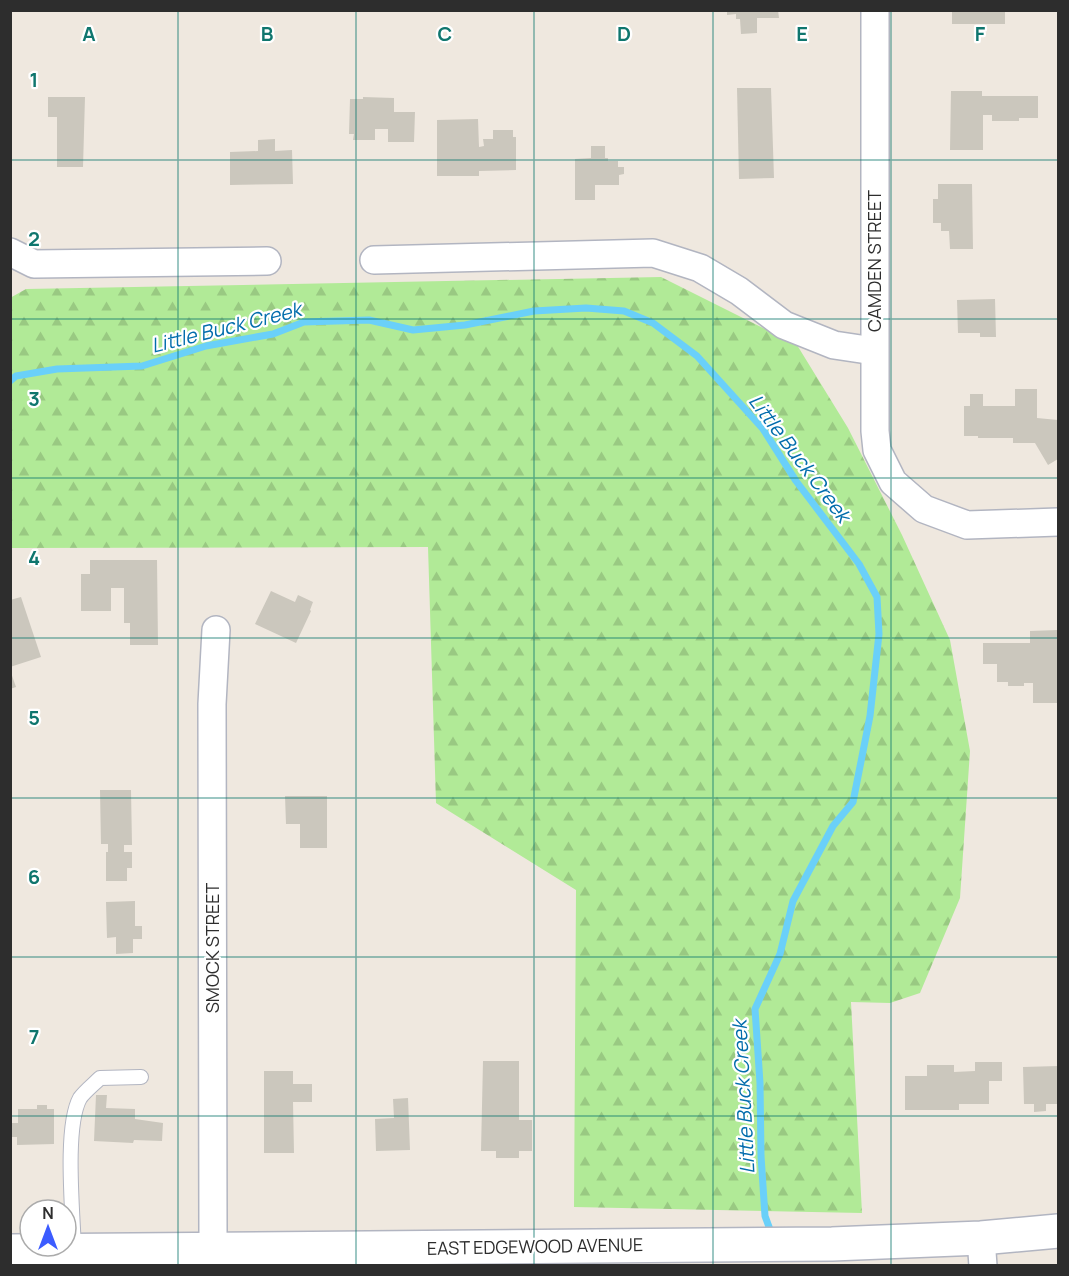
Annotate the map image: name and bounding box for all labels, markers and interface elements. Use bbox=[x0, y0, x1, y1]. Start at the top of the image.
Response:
text: A bbox=[82, 20, 96, 47]
text: B bbox=[261, 20, 274, 47]
text: C bbox=[438, 20, 452, 47]
text: D bbox=[617, 20, 631, 47]
text: E bbox=[796, 20, 808, 47]
text: F bbox=[975, 20, 986, 47]
text: 1 bbox=[30, 66, 38, 93]
street label: CAMDEN STREET bbox=[862, 190, 886, 332]
text: 2 bbox=[28, 225, 40, 252]
water label: Little Buck Creek bbox=[148, 295, 307, 359]
text: 3 bbox=[28, 385, 40, 412]
water label: Little Buck Creek bbox=[743, 388, 859, 530]
text: 4 bbox=[28, 544, 40, 571]
text: 5 bbox=[28, 704, 40, 731]
text: 6 bbox=[28, 863, 40, 890]
street label: SMOCK STREET bbox=[200, 882, 224, 1013]
water label: Little Buck Creek bbox=[725, 1016, 761, 1175]
text: 7 bbox=[29, 1023, 39, 1050]
north arrow bbox=[18, 1198, 78, 1258]
text: N bbox=[42, 1202, 54, 1224]
street label: EAST EDGEWOOD AVENUE bbox=[427, 1232, 643, 1260]

